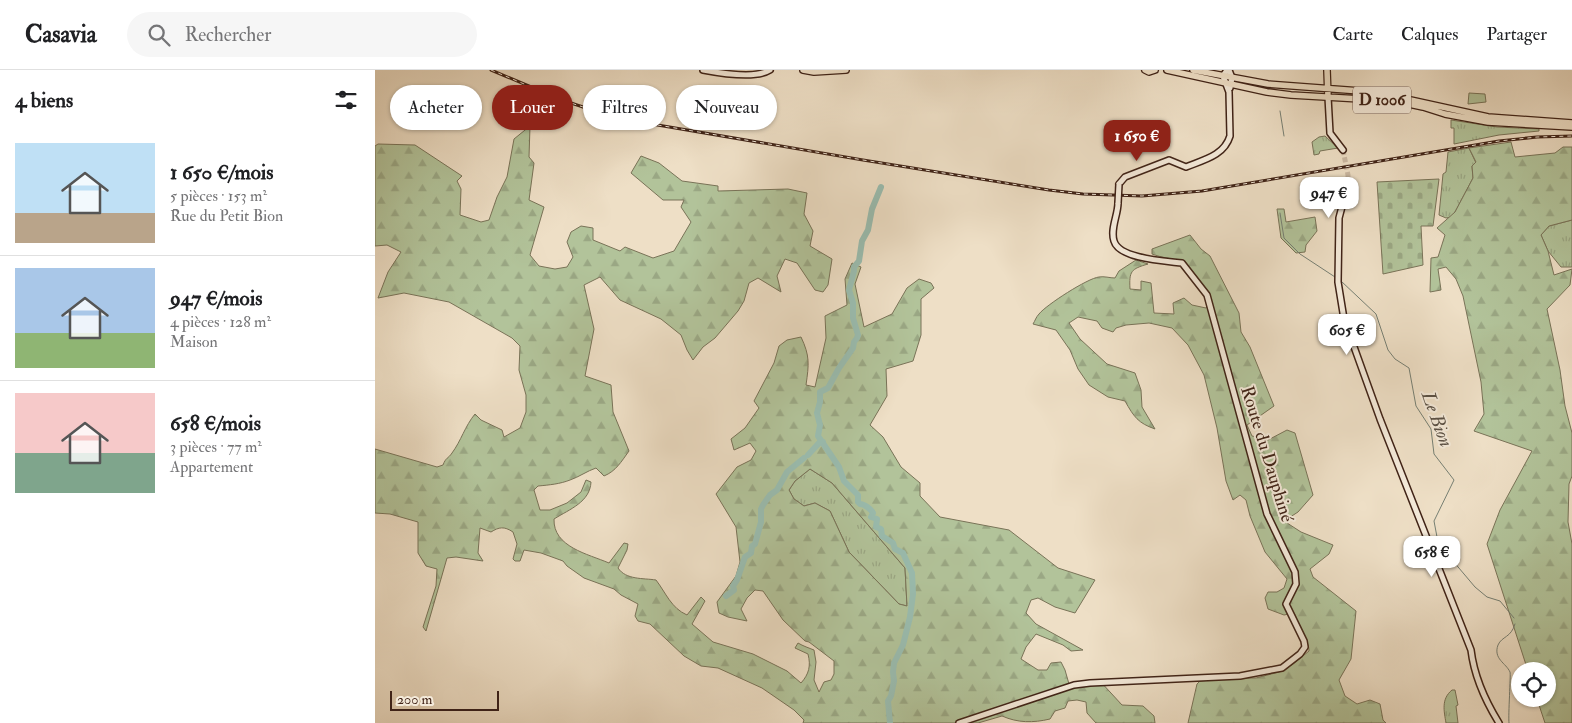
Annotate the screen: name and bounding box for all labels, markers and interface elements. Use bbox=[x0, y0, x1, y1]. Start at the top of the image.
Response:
search box bbox=[127, 12, 477, 57]
text: Casavia bbox=[25, 19, 97, 50]
icon: search bbox=[145, 21, 173, 49]
text: Rechercher bbox=[185, 23, 271, 47]
text: Carte bbox=[1332, 23, 1373, 46]
text: Calques bbox=[1401, 23, 1458, 46]
text: Partager bbox=[1486, 23, 1547, 46]
chip: Acheter bbox=[390, 85, 482, 130]
chip: Louer bbox=[492, 85, 573, 130]
chip: Filtres bbox=[583, 85, 666, 130]
chip: Nouveau bbox=[676, 85, 777, 130]
icon: filters bbox=[332, 86, 360, 114]
road number: D 1006 bbox=[1353, 86, 1411, 114]
text: 4 biens bbox=[15, 87, 73, 114]
pin: 1 650 € bbox=[1091, 119, 1183, 162]
text: 1 650 € bbox=[1115, 126, 1159, 146]
text: 1 650 €/mois bbox=[170, 159, 274, 186]
icon: home bbox=[55, 163, 115, 223]
pin: 947 € bbox=[1294, 176, 1364, 219]
text: 947 € bbox=[1311, 183, 1347, 203]
text: 5 pièces · 153 m² bbox=[170, 186, 267, 206]
text: Rue du Petit Bion bbox=[170, 206, 283, 226]
text: 947 €/mois bbox=[170, 285, 262, 312]
icon: home bbox=[55, 288, 115, 348]
text: 4 pièces · 128 m² bbox=[170, 312, 271, 332]
pin: 605 € bbox=[1312, 314, 1382, 356]
text: 605 € bbox=[1329, 320, 1365, 340]
text: Maison bbox=[170, 332, 218, 352]
street label: Route du Dauphiné bbox=[1235, 383, 1299, 525]
water label: Le Bion bbox=[1416, 387, 1458, 450]
text: 658 €/mois bbox=[170, 410, 261, 437]
icon: home bbox=[55, 413, 115, 473]
text: 3 pièces · 77 m² bbox=[170, 437, 262, 457]
text: Appartement bbox=[170, 457, 253, 477]
pin: 658 € bbox=[1397, 536, 1467, 578]
text: 658 € bbox=[1414, 542, 1450, 562]
map controls bbox=[1511, 662, 1556, 707]
button: locate bbox=[1511, 662, 1556, 707]
scale bar bbox=[390, 688, 499, 711]
text: 200 m bbox=[397, 691, 432, 708]

